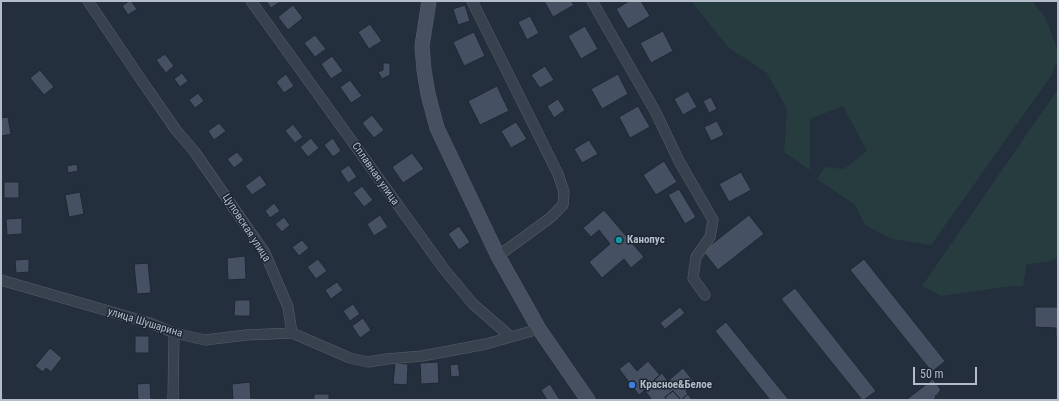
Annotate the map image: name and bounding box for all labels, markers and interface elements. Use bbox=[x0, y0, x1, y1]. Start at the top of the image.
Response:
street label: Сплавная улица bbox=[348, 140, 402, 208]
street label: Цуповская улица bbox=[219, 192, 273, 264]
place label: Канопус bbox=[627, 233, 665, 247]
marker: Канопус bbox=[614, 235, 624, 245]
street label: улица Шушарина bbox=[106, 305, 184, 341]
scale bar bbox=[915, 359, 979, 385]
text: 50 m bbox=[920, 367, 944, 381]
place label: Красное&Белое bbox=[640, 378, 712, 392]
marker: Красное&Белое bbox=[627, 380, 637, 390]

